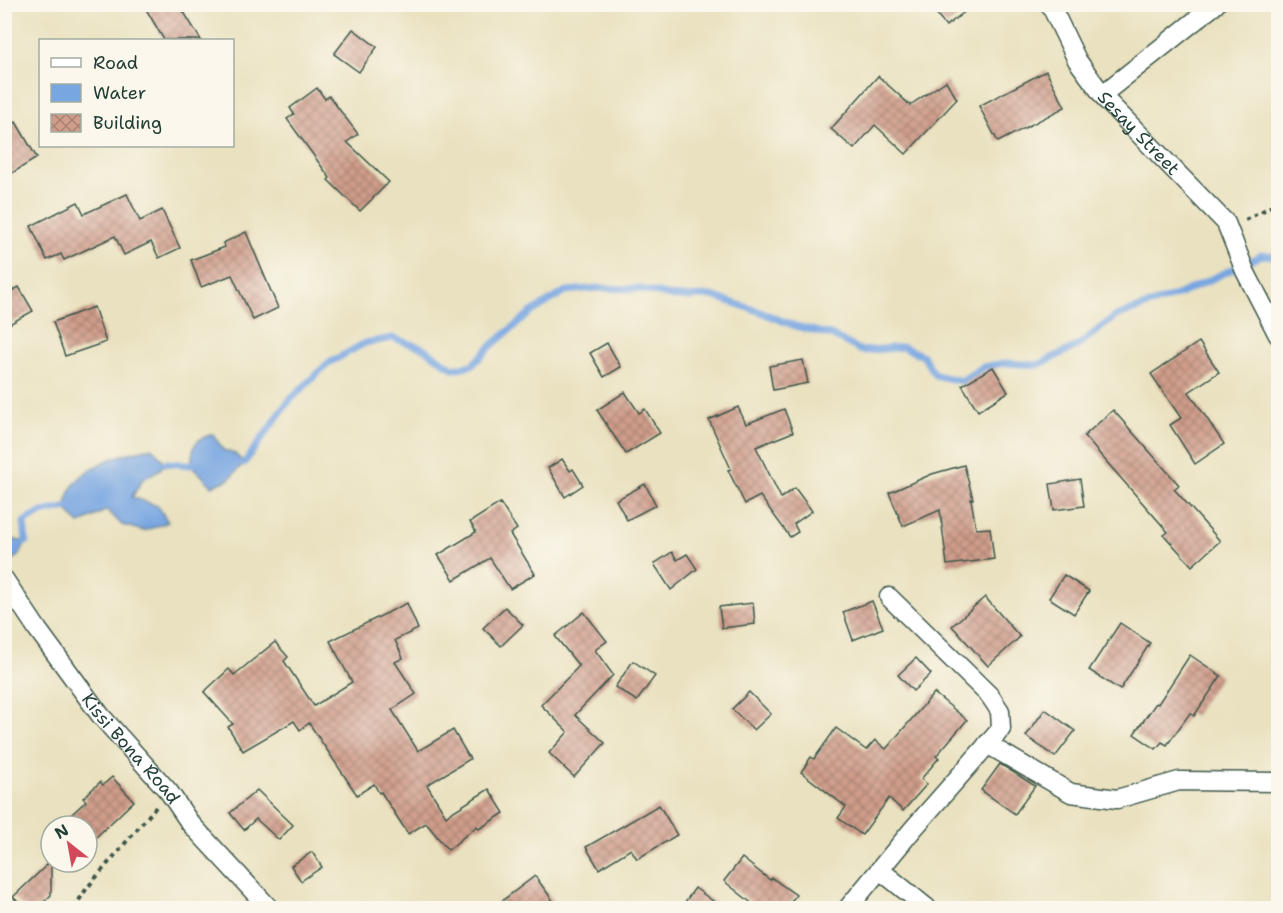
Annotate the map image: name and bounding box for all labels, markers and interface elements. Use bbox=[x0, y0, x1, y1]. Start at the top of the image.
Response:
legend bbox=[39, 39, 234, 147]
text: Road bbox=[93, 51, 138, 75]
text: Water bbox=[93, 81, 146, 105]
street label: Sesay Street bbox=[1092, 86, 1185, 181]
text: Building bbox=[93, 111, 162, 135]
street label: Kissi Bona Road bbox=[76, 688, 186, 809]
north arrow bbox=[39, 814, 99, 874]
text: N bbox=[51, 819, 72, 844]

